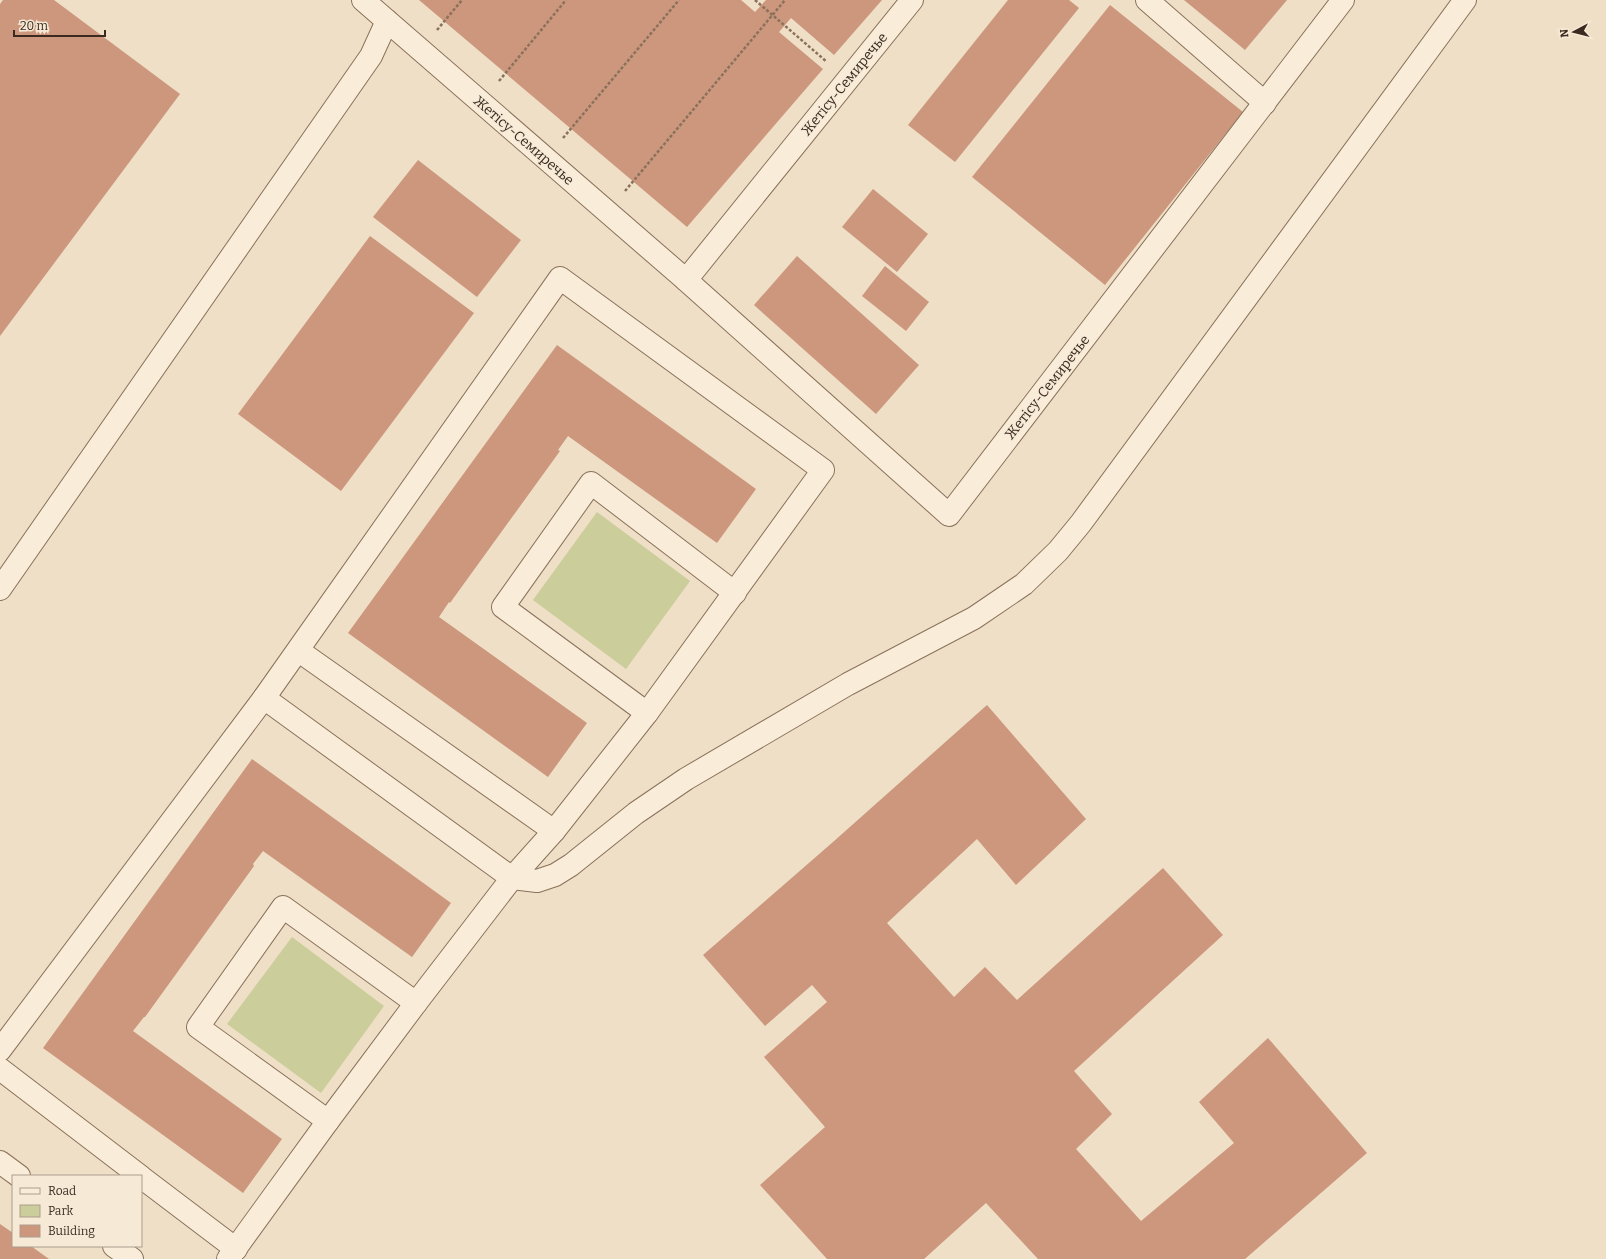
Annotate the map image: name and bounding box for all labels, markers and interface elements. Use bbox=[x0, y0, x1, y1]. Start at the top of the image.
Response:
scale bar bbox=[14, 12, 105, 38]
north arrow bbox=[1554, 12, 1594, 52]
text: 20 m bbox=[20, 19, 49, 33]
text: N bbox=[1558, 28, 1572, 38]
street label: Жетісу-Семиречье bbox=[798, 29, 891, 139]
street label: Жетісу-Семиречье bbox=[470, 92, 577, 189]
street label: Жетісу-Семиречье bbox=[1001, 332, 1093, 443]
legend bbox=[12, 1175, 142, 1247]
text: Road bbox=[48, 1184, 76, 1198]
text: Park bbox=[48, 1204, 74, 1218]
text: Building bbox=[48, 1224, 95, 1238]

